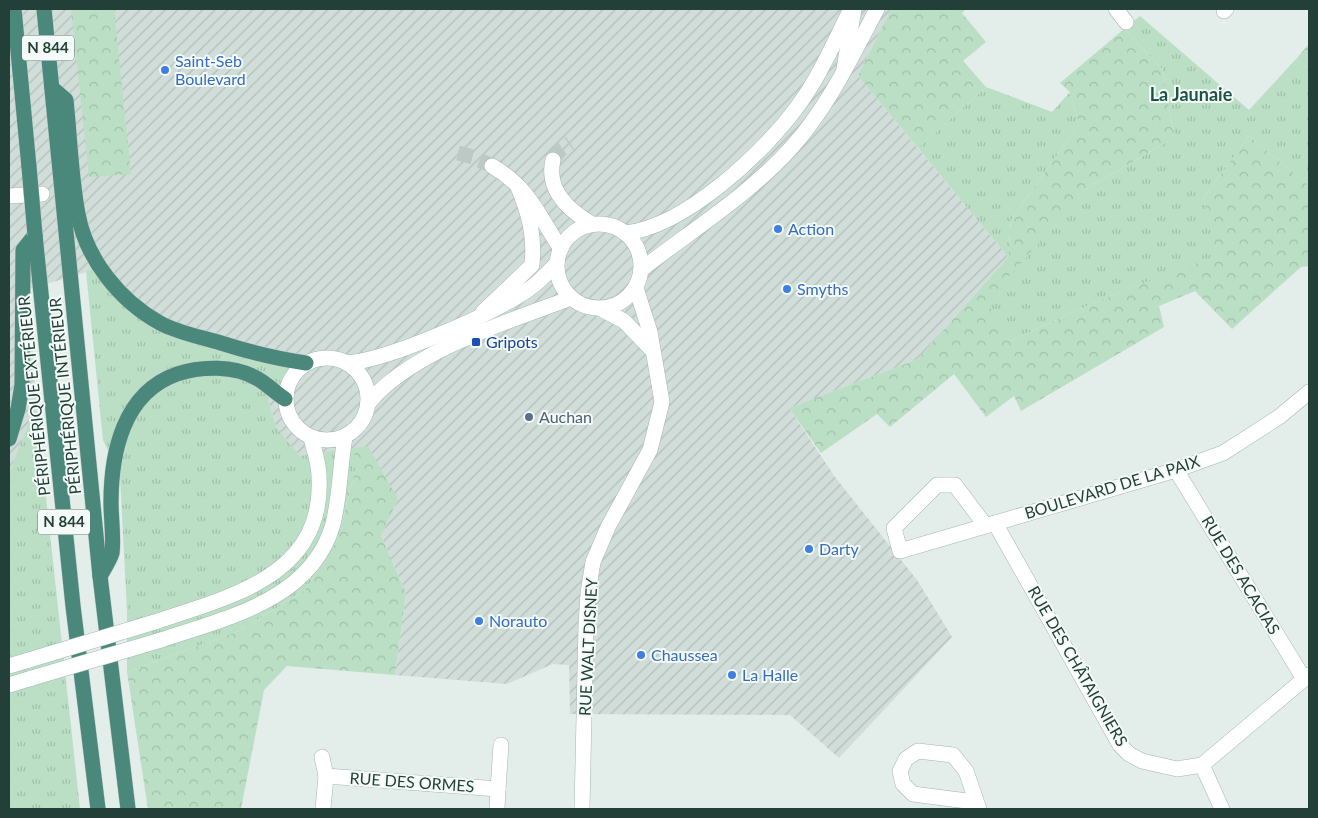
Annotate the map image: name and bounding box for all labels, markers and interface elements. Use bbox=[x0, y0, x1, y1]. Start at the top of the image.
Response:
road number: N 844 bbox=[22, 36, 74, 60]
place label: Saint-Seb Boulevard bbox=[175, 51, 246, 88]
marker: Saint-Seb Boulevard bbox=[159, 64, 171, 76]
district label: La Jaunaie bbox=[1150, 83, 1233, 105]
place label: Action bbox=[788, 219, 834, 238]
marker: Action bbox=[772, 223, 784, 235]
place label: Smyths bbox=[797, 279, 848, 298]
marker: Smyths bbox=[781, 283, 793, 295]
street label: PÉRIPHÉRIQUE EXTÉRIEUR bbox=[14, 295, 53, 497]
street label: PÉRIPHÉRIQUE INTÉRIEUR bbox=[45, 297, 84, 495]
place label: Gripots bbox=[486, 332, 538, 351]
marker: Gripots bbox=[470, 336, 482, 348]
place label: Auchan bbox=[539, 407, 592, 426]
marker: Auchan bbox=[523, 411, 535, 423]
street label: BOULEVARD DE LA PAIX bbox=[1022, 451, 1202, 522]
road number: N 844 bbox=[38, 510, 90, 534]
street label: RUE DES ACACIAS bbox=[1198, 512, 1284, 638]
place label: Darty bbox=[819, 539, 859, 558]
marker: Darty bbox=[803, 543, 815, 555]
street label: RUE WALT DISNEY bbox=[574, 578, 601, 716]
street label: RUE DES CHÂTAIGNIERS bbox=[1025, 582, 1132, 749]
place label: Norauto bbox=[489, 611, 547, 630]
marker: Norauto bbox=[473, 615, 485, 627]
place label: Chaussea bbox=[651, 645, 718, 664]
marker: Chaussea bbox=[635, 649, 647, 661]
place label: La Halle bbox=[742, 665, 798, 684]
marker: La Halle bbox=[726, 669, 738, 681]
street label: RUE DES ORMES bbox=[349, 768, 475, 795]

